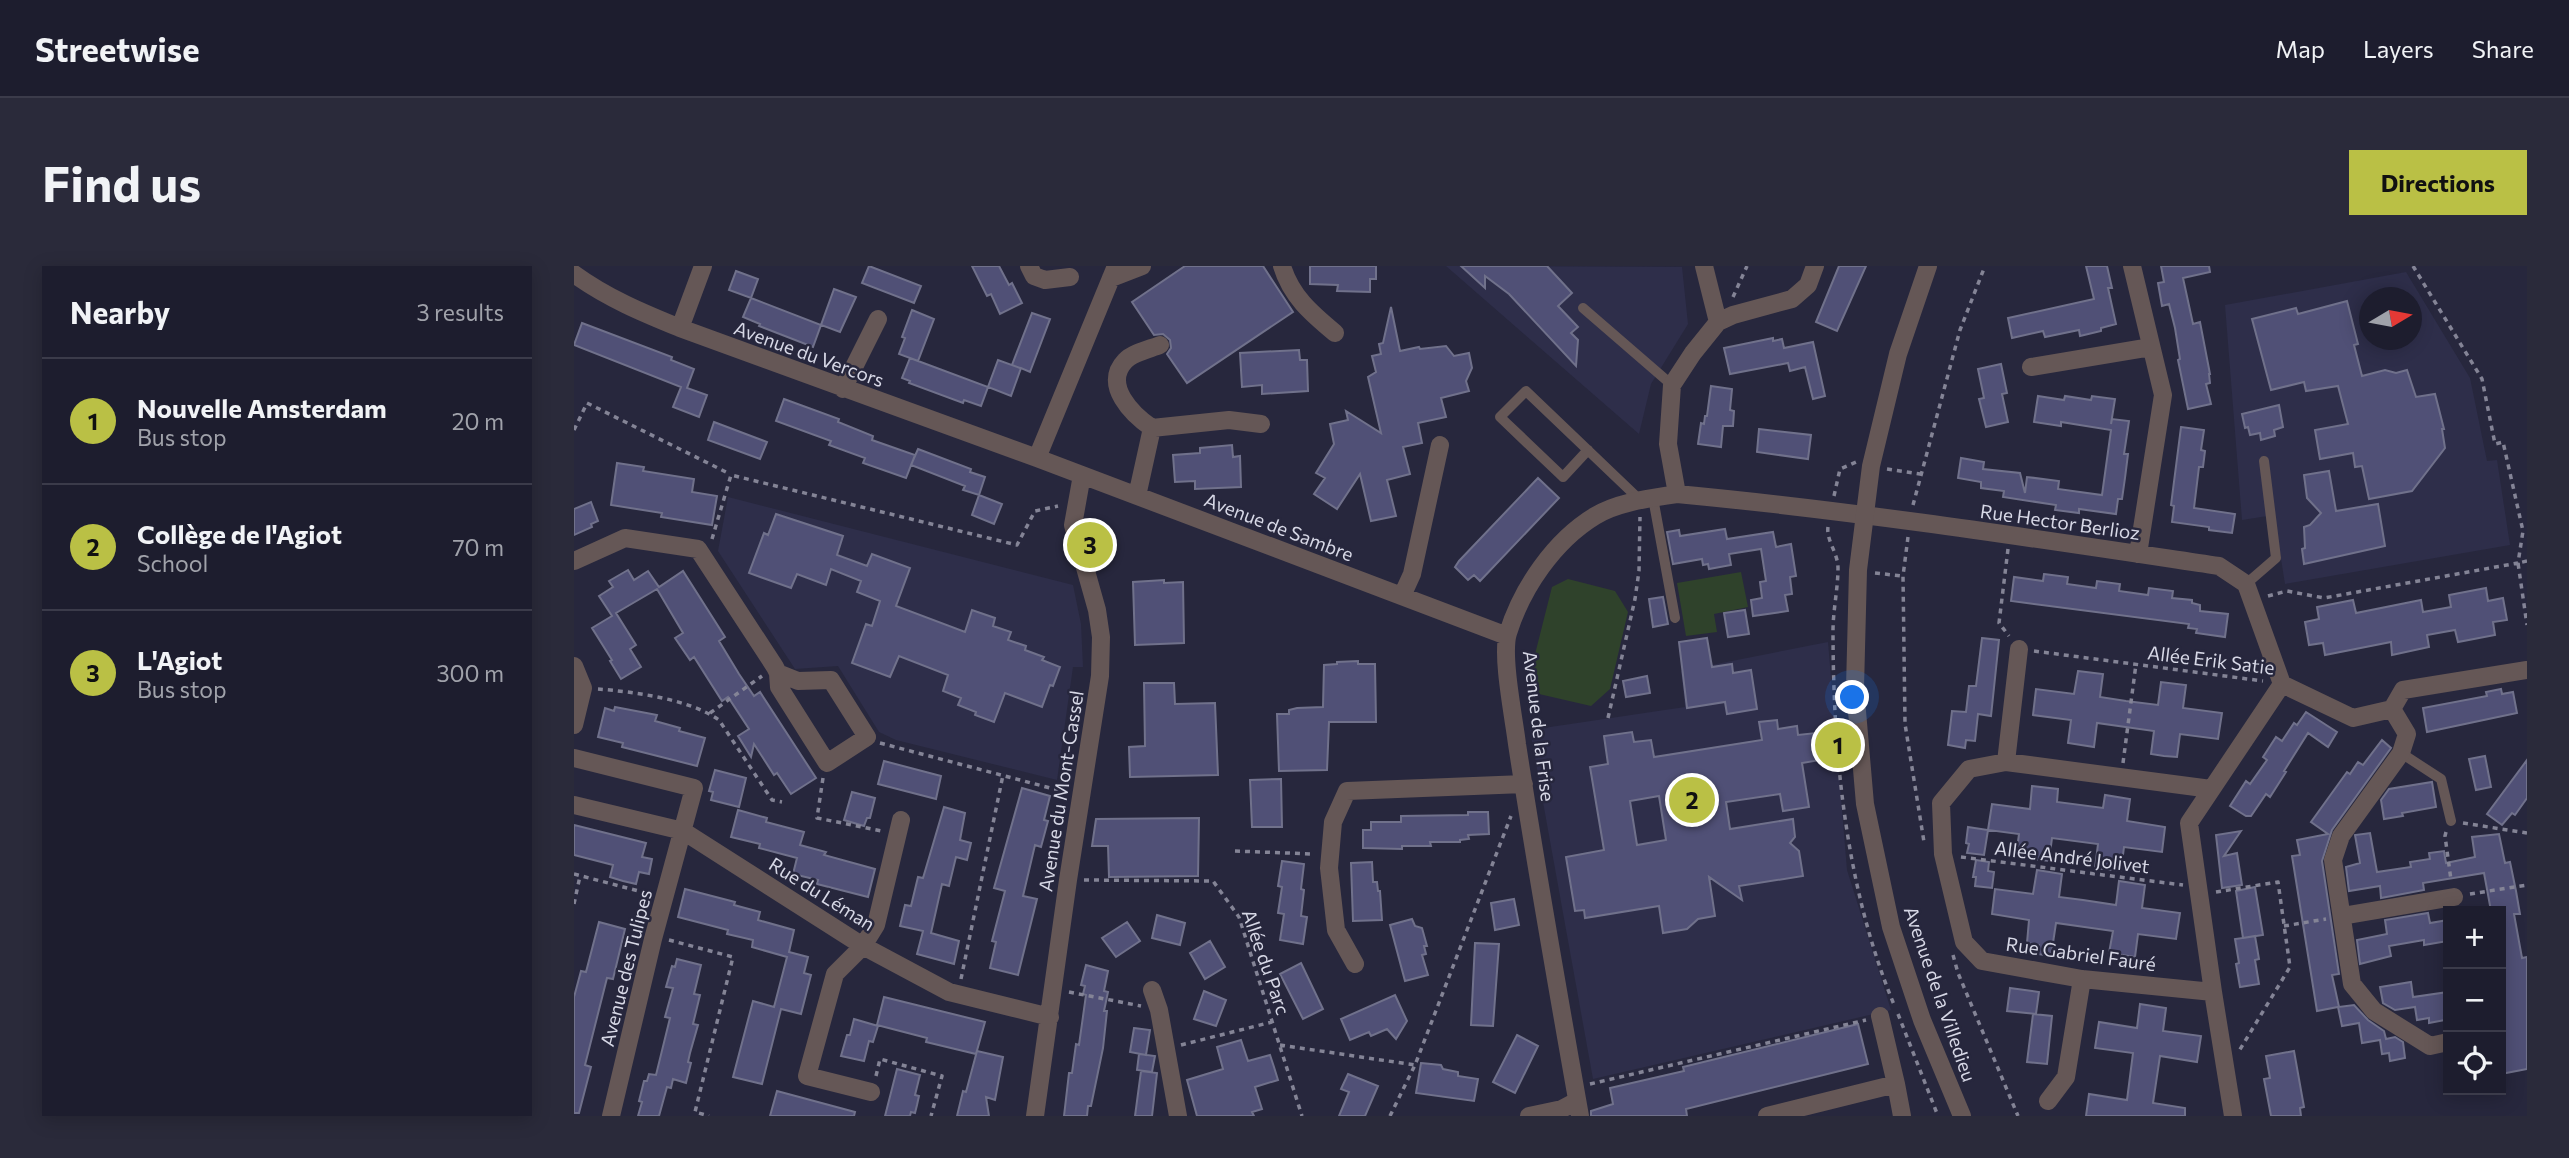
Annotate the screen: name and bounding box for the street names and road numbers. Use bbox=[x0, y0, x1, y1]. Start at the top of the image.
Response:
street label: Avenue du Vercors bbox=[731, 316, 887, 391]
street label: Avenue de Sambre bbox=[1201, 488, 1357, 566]
street label: Rue Hector Berlioz bbox=[1979, 499, 2141, 544]
street label: Allée Erik Satie bbox=[2146, 640, 2276, 679]
street label: Avenue de la Frise bbox=[1519, 649, 1560, 803]
street label: Avenue du Mont-Cassel bbox=[1033, 689, 1088, 893]
street label: Allée André Jolivet bbox=[1993, 836, 2151, 877]
street label: Rue du Léman bbox=[765, 852, 879, 935]
street label: Avenue des Tulipes bbox=[595, 887, 656, 1049]
street label: Avenue de la Villedieu bbox=[1900, 903, 1981, 1085]
street label: Allée du Parc bbox=[1238, 906, 1295, 1018]
street label: Rue Gabriel Fauré bbox=[2005, 932, 2158, 975]

